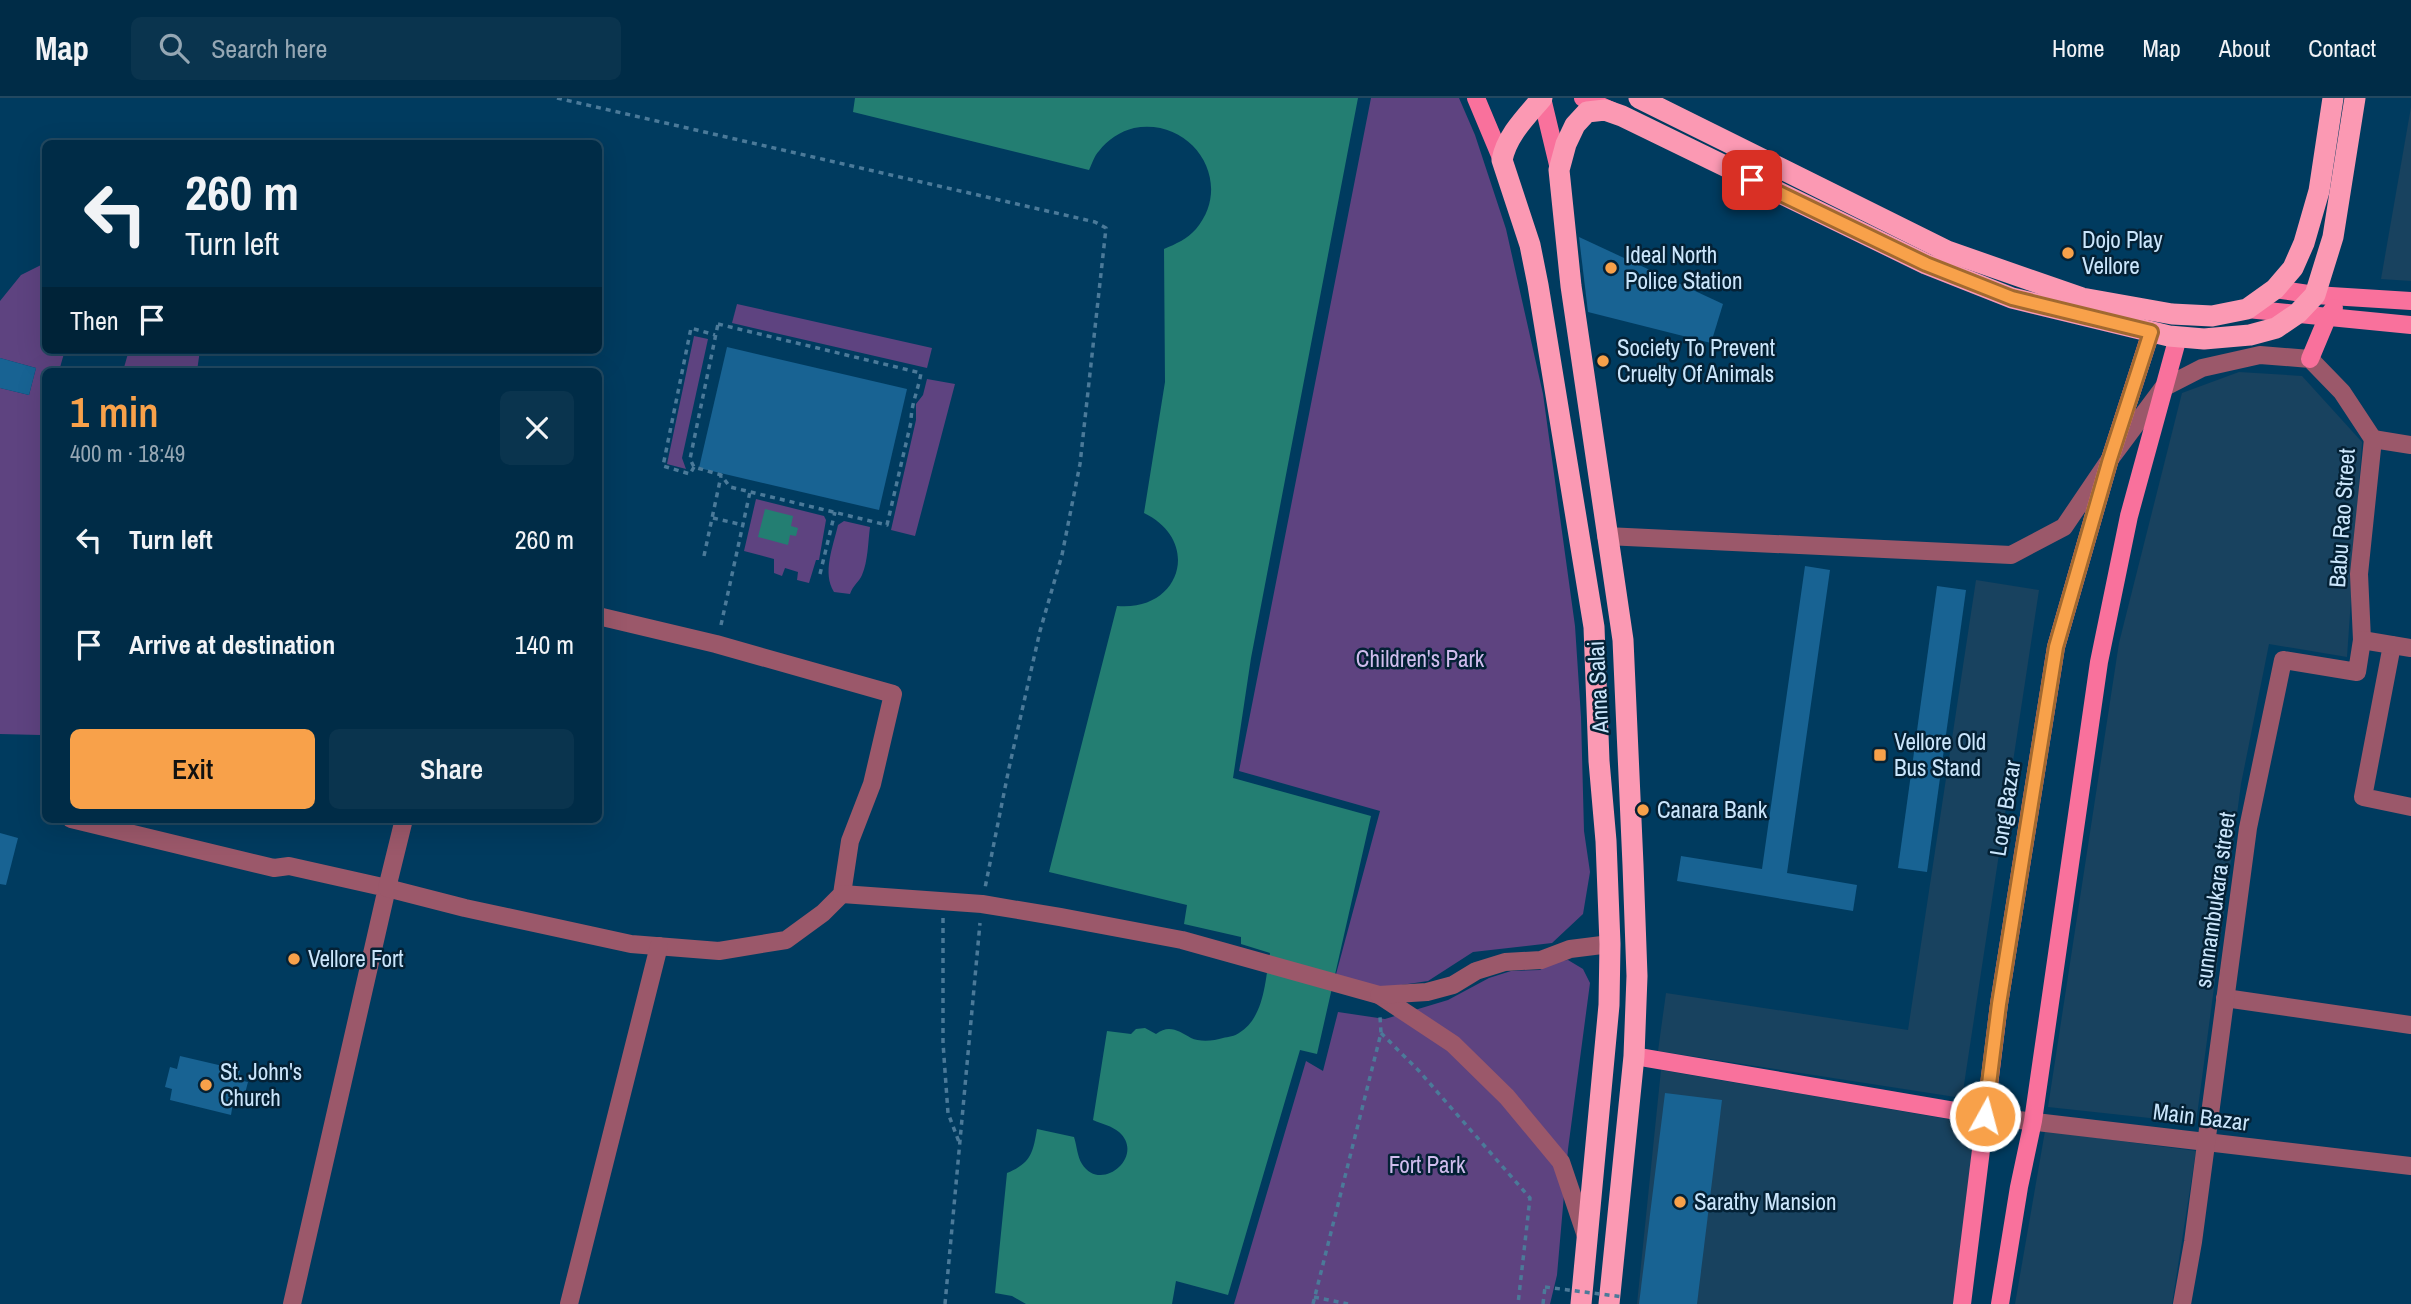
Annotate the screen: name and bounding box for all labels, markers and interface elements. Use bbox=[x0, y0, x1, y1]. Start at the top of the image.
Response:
search box bbox=[131, 17, 621, 80]
text: Map bbox=[35, 26, 89, 70]
icon: search bbox=[155, 29, 193, 67]
text: Search here bbox=[211, 31, 327, 66]
text: Home bbox=[2052, 32, 2104, 64]
text: Map bbox=[2142, 32, 2181, 64]
text: About bbox=[2219, 32, 2270, 64]
text: Contact bbox=[2308, 32, 2376, 64]
pin bbox=[1722, 150, 1782, 210]
text: 260 m bbox=[185, 159, 299, 225]
icon: arrive bbox=[1733, 161, 1771, 199]
icon: left bbox=[70, 168, 161, 259]
text: Turn left bbox=[185, 222, 279, 265]
place label: Dojo Play Vellore bbox=[2082, 224, 2163, 281]
place label: Ideal North Police Station bbox=[1625, 239, 1742, 296]
marker: Dojo Play Vellore bbox=[2060, 245, 2076, 261]
marker: Ideal North Police Station bbox=[1603, 260, 1619, 276]
icon: arrive bbox=[133, 301, 171, 339]
text: Then bbox=[70, 303, 119, 338]
place label: Society To Prevent Cruelty Of Animals bbox=[1617, 332, 1775, 389]
marker: Society To Prevent Cruelty Of Animals bbox=[1595, 353, 1611, 369]
text: 1 min bbox=[70, 384, 159, 440]
button: close bbox=[500, 391, 574, 465]
text: 400 m · 18:49 bbox=[70, 438, 185, 469]
street label: Babu Rao Street bbox=[2321, 447, 2362, 589]
icon: left bbox=[70, 521, 108, 559]
text: Turn left bbox=[129, 522, 213, 557]
text: 260 m bbox=[515, 522, 574, 557]
icon: arrive bbox=[70, 626, 108, 664]
text: Arrive at destination bbox=[129, 627, 335, 662]
text: 140 m bbox=[515, 627, 574, 662]
street label: Anna Salai bbox=[1580, 640, 1615, 735]
park label: Children's Park bbox=[1356, 643, 1485, 674]
place label: Vellore Old Bus Stand bbox=[1894, 726, 1986, 783]
button: Exit bbox=[70, 729, 315, 809]
button: Share bbox=[329, 729, 574, 809]
marker: Vellore Old Bus Stand bbox=[1872, 747, 1888, 763]
street label: Long Bazar bbox=[1982, 757, 2027, 858]
place label: Canara Bank bbox=[1657, 794, 1768, 825]
marker: Canara Bank bbox=[1635, 802, 1651, 818]
street label: sunnambukara street bbox=[2187, 810, 2242, 990]
place label: Vellore Fort bbox=[308, 943, 404, 974]
marker: Vellore Fort bbox=[286, 951, 302, 967]
place label: St. John's Church bbox=[220, 1056, 302, 1113]
marker: St. John's Church bbox=[198, 1077, 214, 1093]
position arrow bbox=[1948, 1079, 2022, 1153]
street label: Main Bazar bbox=[2151, 1095, 2252, 1138]
park label: Fort Park bbox=[1389, 1149, 1466, 1180]
place label: Sarathy Mansion bbox=[1694, 1186, 1837, 1217]
marker: Sarathy Mansion bbox=[1672, 1194, 1688, 1210]

